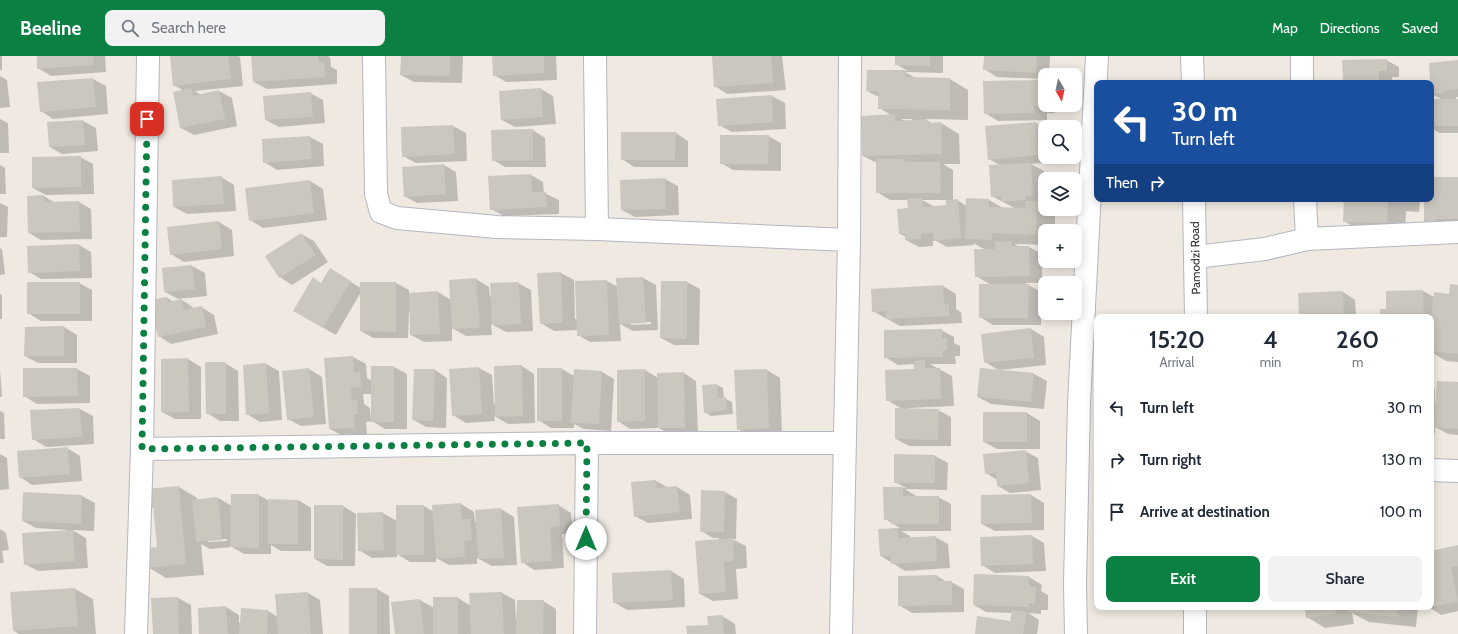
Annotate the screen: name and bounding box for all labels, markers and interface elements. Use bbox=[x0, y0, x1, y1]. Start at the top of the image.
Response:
search box bbox=[105, 10, 385, 46]
text: Beeline bbox=[20, 17, 81, 40]
icon: search bbox=[119, 17, 141, 39]
text: Search here bbox=[151, 19, 226, 37]
text: Map bbox=[1272, 19, 1298, 37]
text: Directions bbox=[1320, 19, 1380, 37]
text: Saved bbox=[1402, 19, 1438, 37]
north arrow bbox=[1038, 68, 1082, 112]
map controls bbox=[1038, 68, 1082, 320]
text: 30 m bbox=[1172, 94, 1238, 128]
icon: left bbox=[1106, 96, 1158, 148]
pin bbox=[130, 102, 164, 136]
icon: arrive bbox=[136, 108, 158, 130]
button: search bbox=[1038, 120, 1082, 164]
text: Turn left bbox=[1172, 128, 1235, 150]
button: layers bbox=[1038, 172, 1082, 216]
icon: right bbox=[1146, 172, 1168, 194]
text: Then bbox=[1106, 174, 1138, 192]
street label: Pamodzi Road bbox=[1187, 221, 1203, 295]
button: + bbox=[1038, 224, 1082, 268]
button: − bbox=[1038, 276, 1082, 320]
text: 15:20 bbox=[1149, 325, 1205, 354]
text: 4 bbox=[1263, 325, 1278, 354]
text: 260 bbox=[1336, 325, 1379, 354]
text: Arrival bbox=[1160, 354, 1194, 370]
text: min bbox=[1260, 354, 1281, 370]
text: m bbox=[1352, 354, 1363, 370]
icon: left bbox=[1106, 397, 1128, 419]
text: Turn left bbox=[1140, 399, 1194, 417]
text: 30 m bbox=[1387, 399, 1422, 417]
icon: right bbox=[1106, 449, 1128, 471]
text: Turn right bbox=[1140, 451, 1201, 469]
text: 130 m bbox=[1382, 451, 1422, 469]
icon: arrive bbox=[1106, 501, 1128, 523]
text: Arrive at destination bbox=[1140, 503, 1270, 521]
text: 100 m bbox=[1380, 503, 1422, 521]
position arrow bbox=[565, 518, 607, 560]
button: Exit bbox=[1106, 556, 1260, 602]
button: Share bbox=[1268, 556, 1422, 602]

